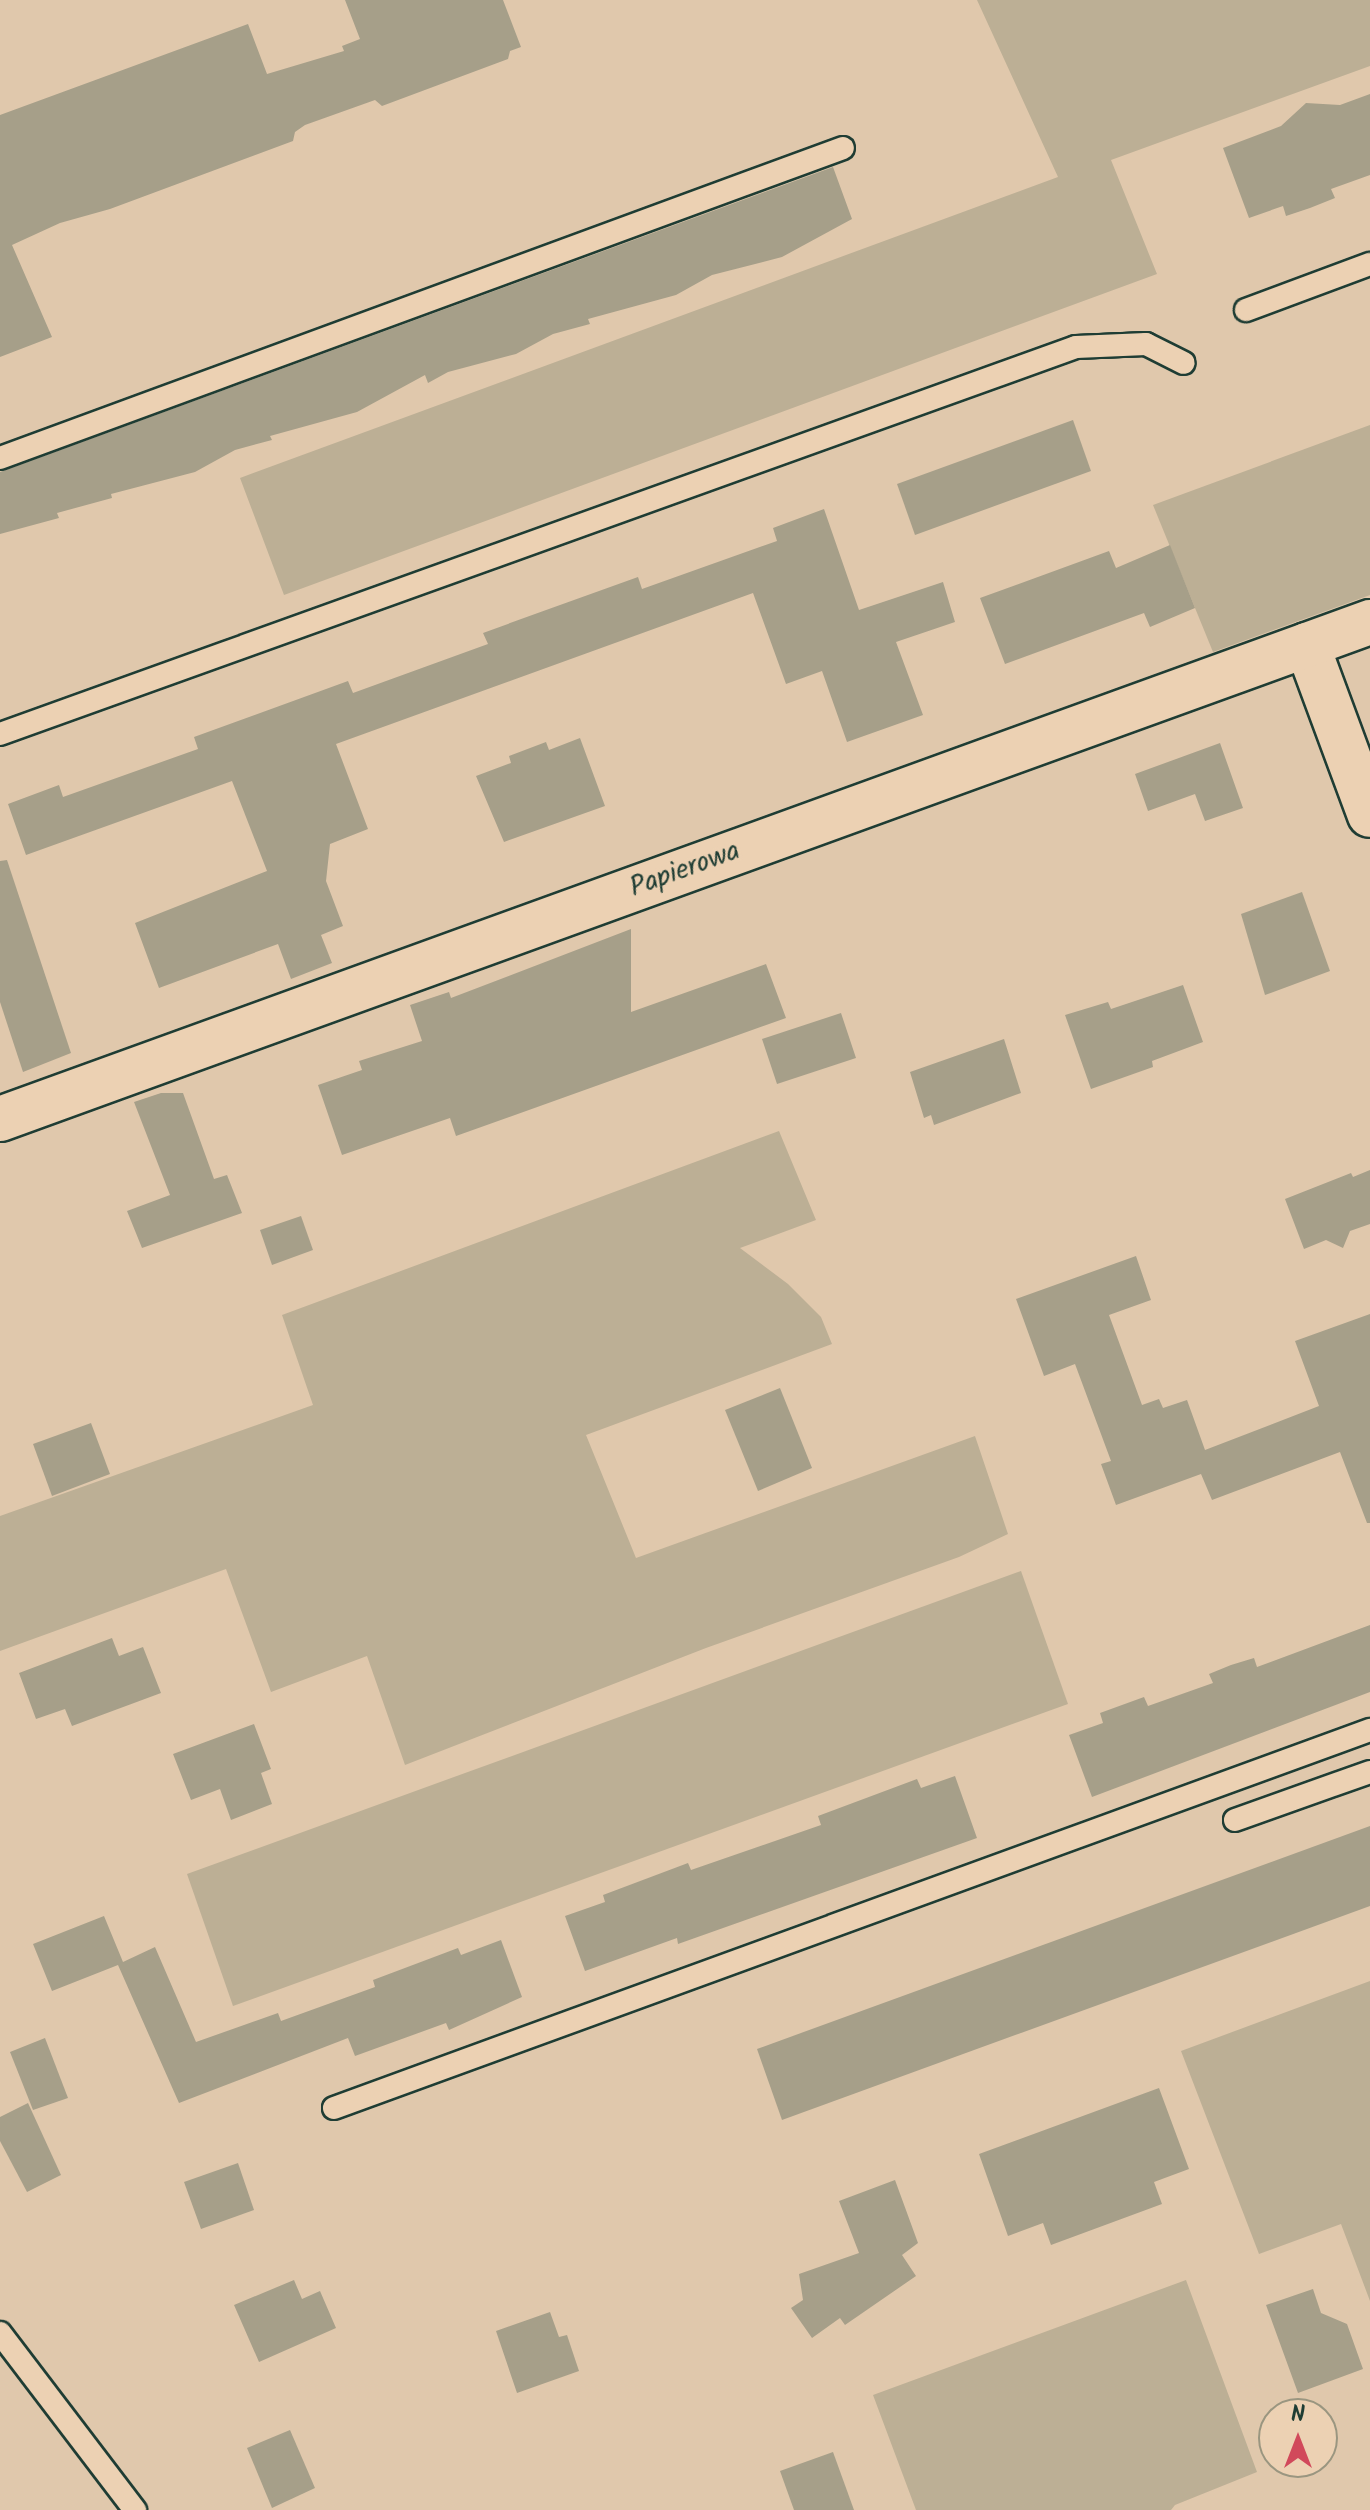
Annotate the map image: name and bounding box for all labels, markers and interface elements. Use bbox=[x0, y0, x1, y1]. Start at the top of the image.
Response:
street label: Papierowa bbox=[625, 835, 745, 905]
north arrow bbox=[1258, 2398, 1338, 2478]
text: N bbox=[1291, 2398, 1305, 2433]

